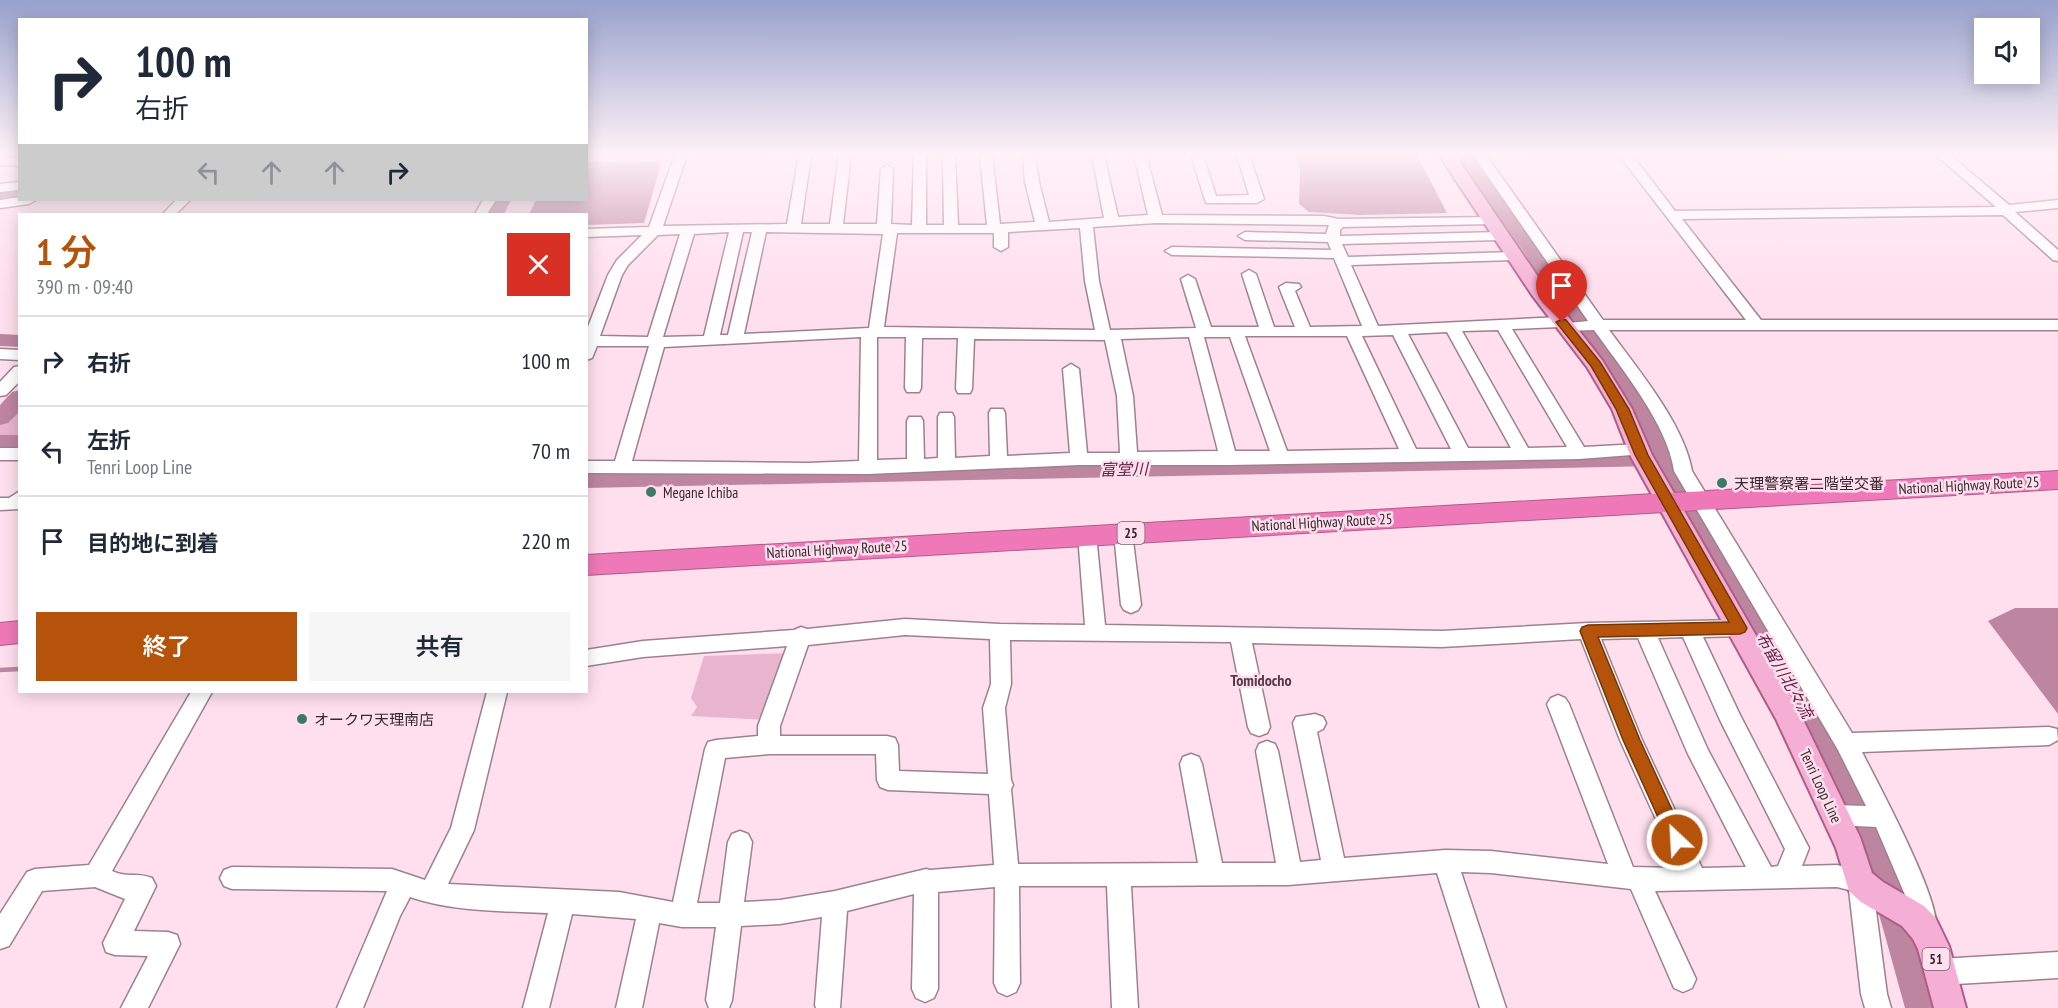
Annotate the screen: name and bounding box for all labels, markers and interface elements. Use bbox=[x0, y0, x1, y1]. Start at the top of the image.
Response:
map controls bbox=[1974, 18, 2040, 84]
button: sound bbox=[1974, 18, 2040, 84]
text: 100 m bbox=[135, 34, 232, 89]
icon: right bbox=[36, 42, 114, 120]
text: 右折 bbox=[135, 91, 189, 125]
icon: left bbox=[192, 156, 225, 189]
icon: ahead bbox=[255, 156, 288, 189]
icon: ahead bbox=[318, 156, 351, 189]
icon: right bbox=[381, 156, 414, 189]
text: 1 分 bbox=[36, 228, 97, 275]
button: close bbox=[507, 233, 570, 296]
pin bbox=[1536, 260, 1587, 322]
icon: arrive bbox=[1545, 269, 1578, 302]
text: 390 m · 09:40 bbox=[36, 274, 133, 300]
icon: right bbox=[36, 345, 69, 378]
text: 100 m bbox=[521, 347, 570, 375]
text: 右折 bbox=[87, 349, 131, 377]
text: 左折 bbox=[87, 426, 131, 454]
icon: left bbox=[36, 435, 69, 468]
text: 70 m bbox=[531, 437, 570, 465]
text: Tenri Loop Line bbox=[87, 454, 192, 480]
water label: 富堂川 bbox=[1100, 459, 1150, 479]
street label: National Highway Route 25 bbox=[1898, 472, 2040, 498]
place label: 天理警察署二階堂交番 bbox=[1734, 474, 1884, 493]
marker: 天理警察署二階堂交番 bbox=[1715, 476, 1729, 490]
place label: Megane Ichiba bbox=[663, 483, 738, 502]
marker: Megane Ichiba bbox=[644, 485, 658, 499]
street label: National Highway Route 25 bbox=[1251, 509, 1393, 535]
road number: 25 bbox=[1118, 522, 1144, 544]
icon: arrive bbox=[36, 525, 69, 558]
text: 220 m bbox=[521, 527, 570, 555]
text: 目的地に到着 bbox=[87, 529, 219, 557]
street label: National Highway Route 25 bbox=[766, 536, 908, 562]
button: 終了 bbox=[36, 612, 297, 681]
button: 共有 bbox=[309, 612, 570, 681]
water label: 布留川北々流 bbox=[1752, 628, 1819, 724]
district label: Tomidocho bbox=[1230, 670, 1292, 690]
place label: オークワ天理南店 bbox=[314, 710, 434, 729]
marker: オークワ天理南店 bbox=[295, 712, 309, 726]
street label: Tenri Loop Line bbox=[1796, 746, 1846, 826]
position arrow bbox=[1645, 808, 1709, 872]
road number: 51 bbox=[1922, 948, 1950, 970]

